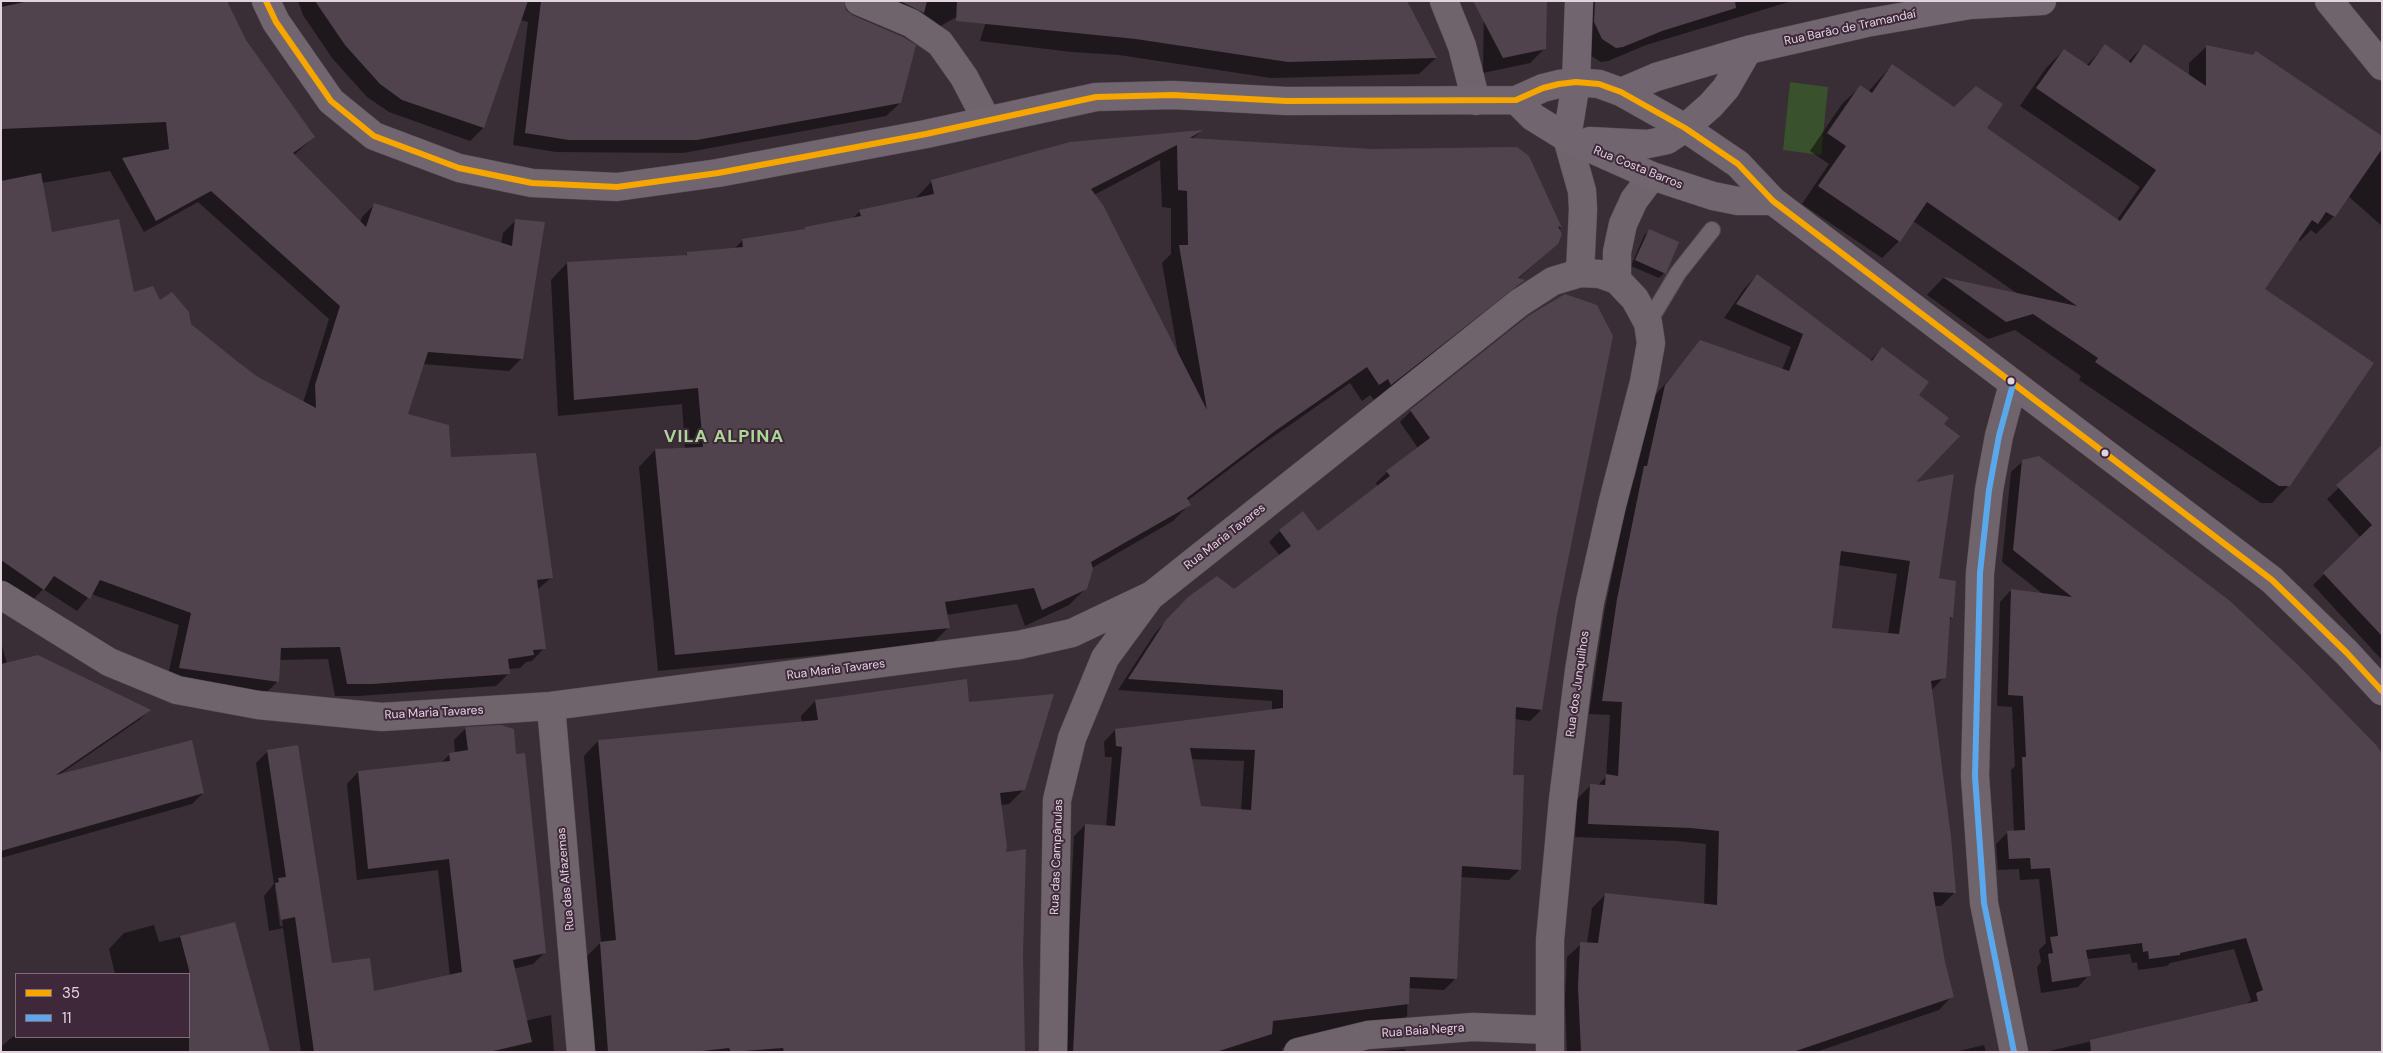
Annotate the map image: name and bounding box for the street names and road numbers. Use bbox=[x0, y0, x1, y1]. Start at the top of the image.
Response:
street label: Rua Barão de Tramandaí bbox=[1783, 7, 1917, 49]
street label: Rua Costa Barros bbox=[1591, 143, 1685, 193]
street label: Rua Maria Tavares bbox=[1182, 501, 1268, 573]
street label: Rua dos Junquilhos bbox=[1563, 630, 1593, 738]
street label: Rua Maria Tavares bbox=[786, 657, 886, 683]
street label: Rua Maria Tavares bbox=[384, 703, 484, 723]
street label: Rua das Campânulas bbox=[1048, 799, 1066, 915]
street label: Rua das Alfazemas bbox=[554, 827, 578, 931]
street label: Rua Baia Negra bbox=[1381, 1021, 1465, 1041]

